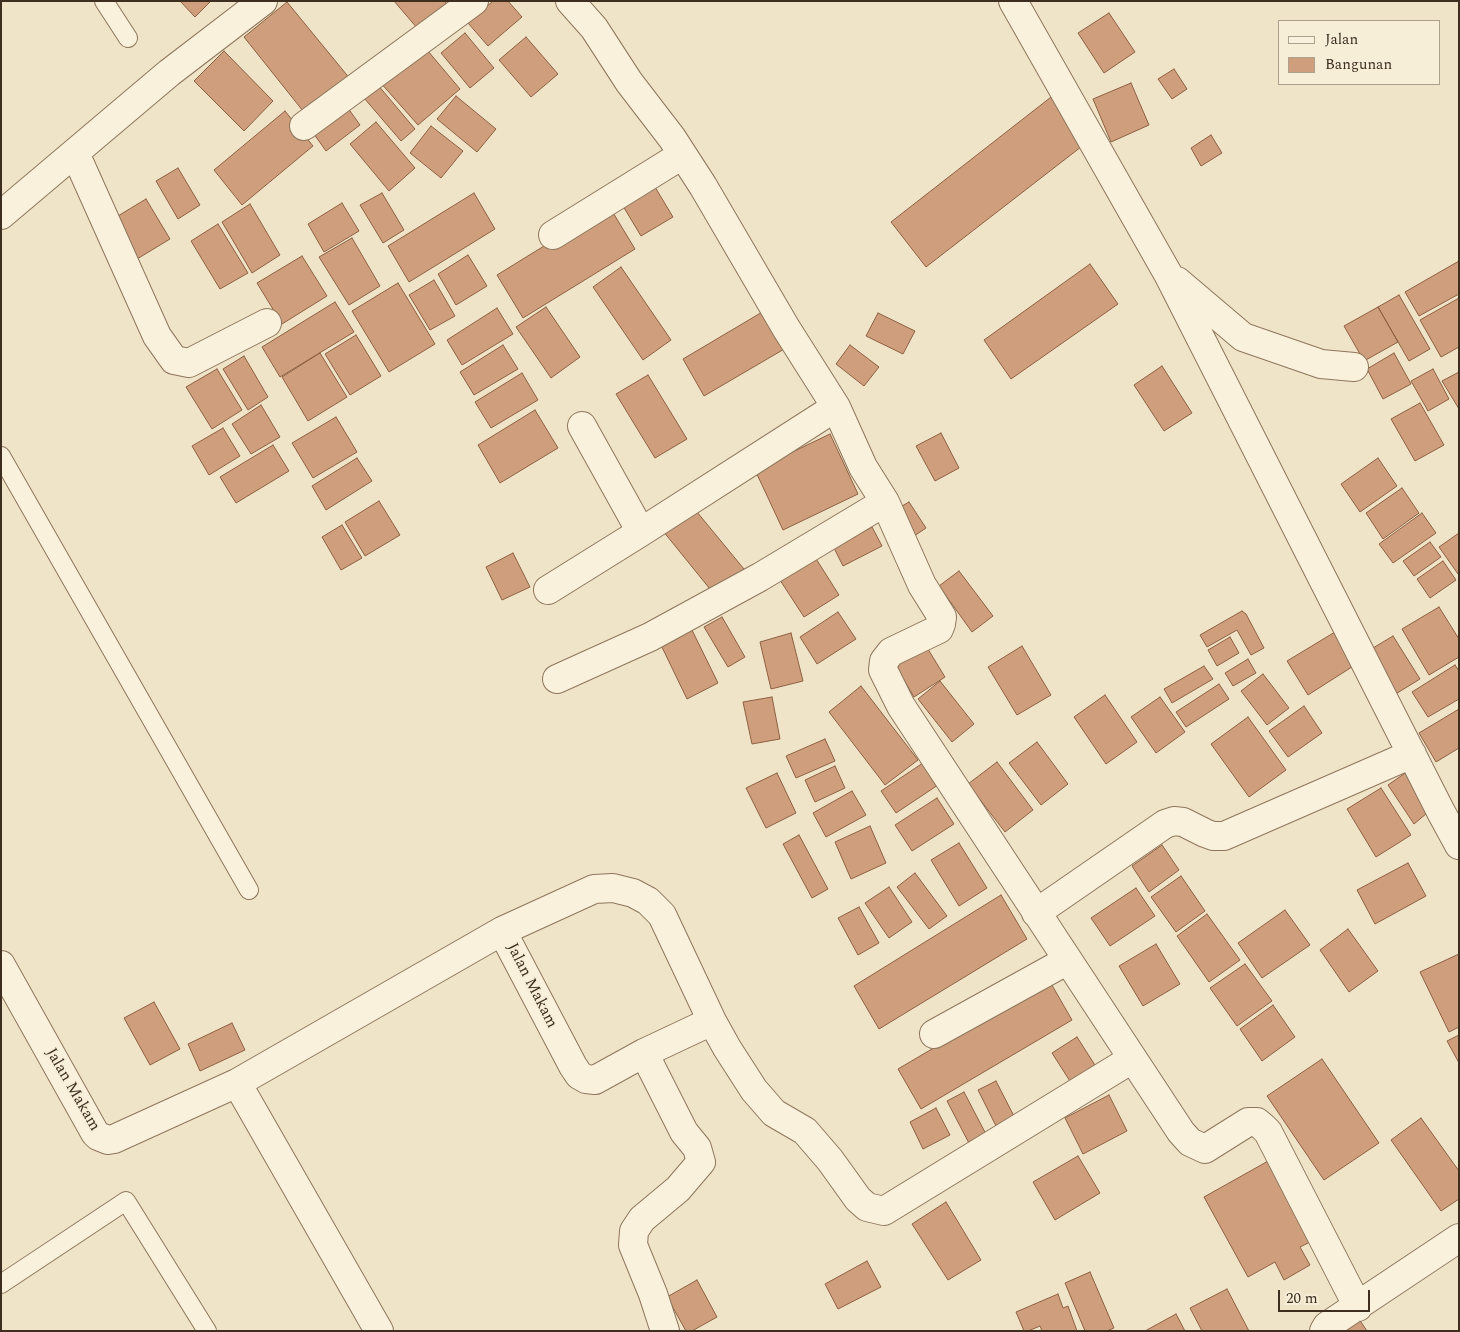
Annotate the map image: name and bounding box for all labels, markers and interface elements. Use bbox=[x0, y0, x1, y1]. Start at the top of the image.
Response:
legend bbox=[1278, 20, 1440, 85]
text: Jalan bbox=[1325, 28, 1358, 51]
text: Bangunan bbox=[1325, 53, 1392, 76]
street label: Jalan Makam bbox=[501, 940, 561, 1032]
street label: Jalan Makam bbox=[41, 1045, 103, 1135]
scale bar bbox=[1280, 1280, 1372, 1312]
text: 20 m bbox=[1286, 1287, 1318, 1310]

